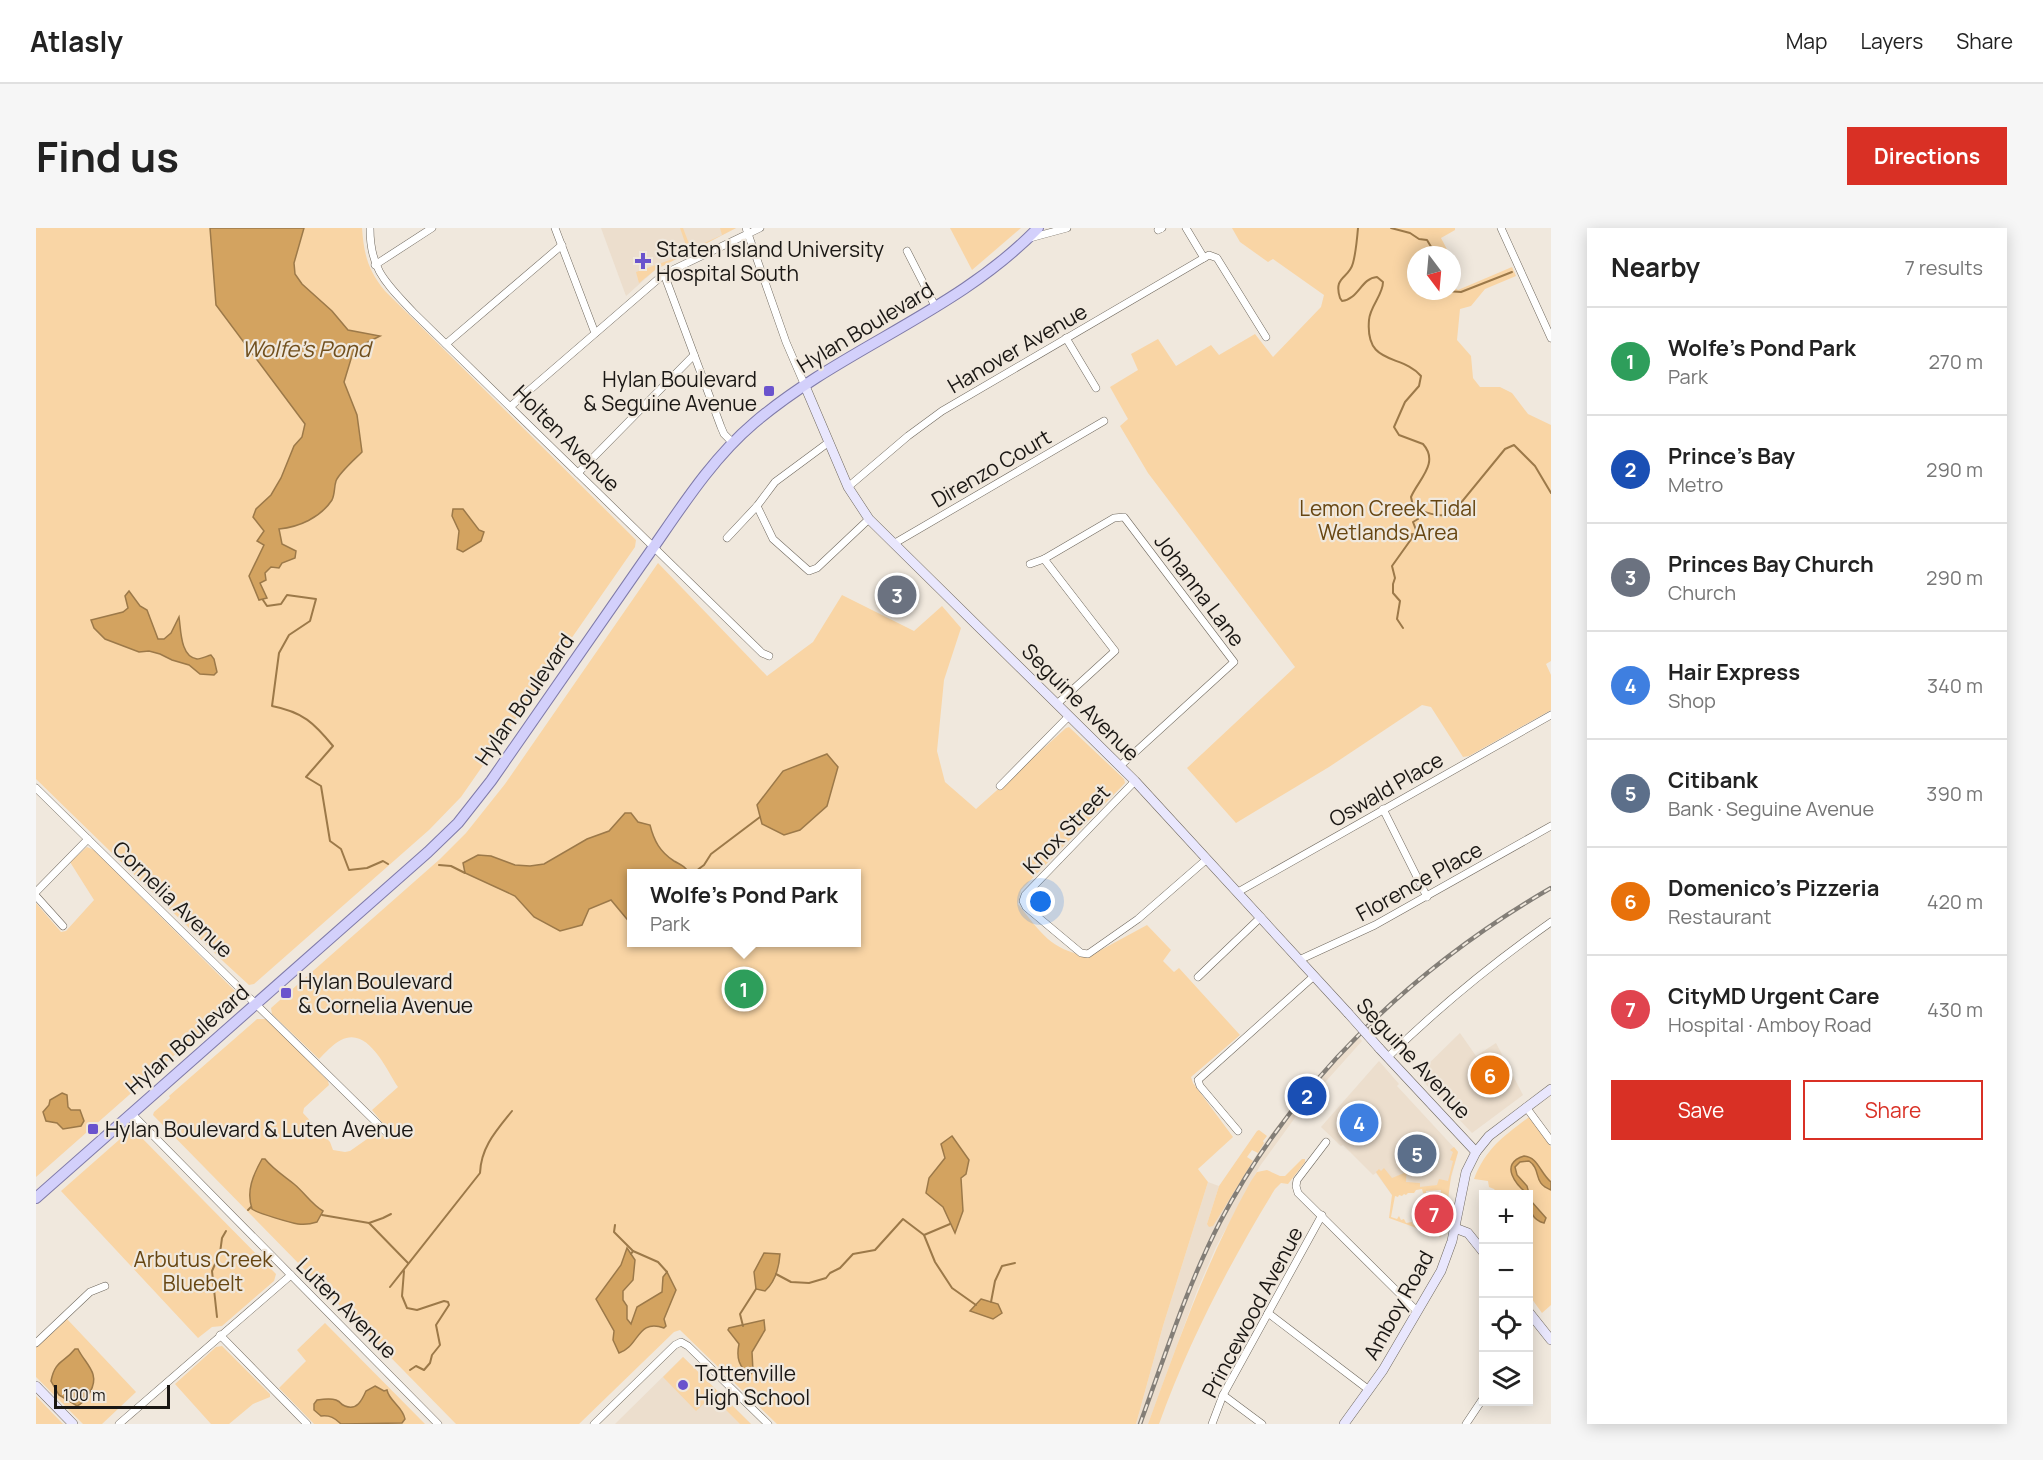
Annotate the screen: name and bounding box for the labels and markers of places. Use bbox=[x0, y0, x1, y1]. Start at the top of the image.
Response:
place label: Staten Island University Hospital South bbox=[656, 235, 884, 287]
marker: Staten Island University Hospital South bbox=[634, 252, 652, 270]
place label: Hylan Boulevard & Seguine Avenue bbox=[583, 365, 757, 417]
marker: Hylan Boulevard & Seguine Avenue bbox=[762, 384, 776, 398]
pin: 3 bbox=[878, 572, 916, 617]
pin: 1 bbox=[724, 966, 764, 1011]
place label: Hylan Boulevard & Cornelia Avenue bbox=[298, 967, 473, 1019]
marker: Hylan Boulevard & Cornelia Avenue bbox=[279, 986, 293, 1000]
pin: 6 bbox=[1470, 1052, 1510, 1098]
pin: 2 bbox=[1288, 1074, 1326, 1118]
pin: 4 bbox=[1340, 1100, 1378, 1146]
place label: Hylan Boulevard & Luten Avenue bbox=[105, 1115, 414, 1143]
marker: Hylan Boulevard & Luten Avenue bbox=[86, 1122, 100, 1136]
pin: 5 bbox=[1398, 1132, 1436, 1176]
pin: 7 bbox=[1414, 1192, 1454, 1236]
place label: Tottenville High School bbox=[695, 1359, 810, 1411]
marker: Tottenville High School bbox=[676, 1378, 690, 1392]

